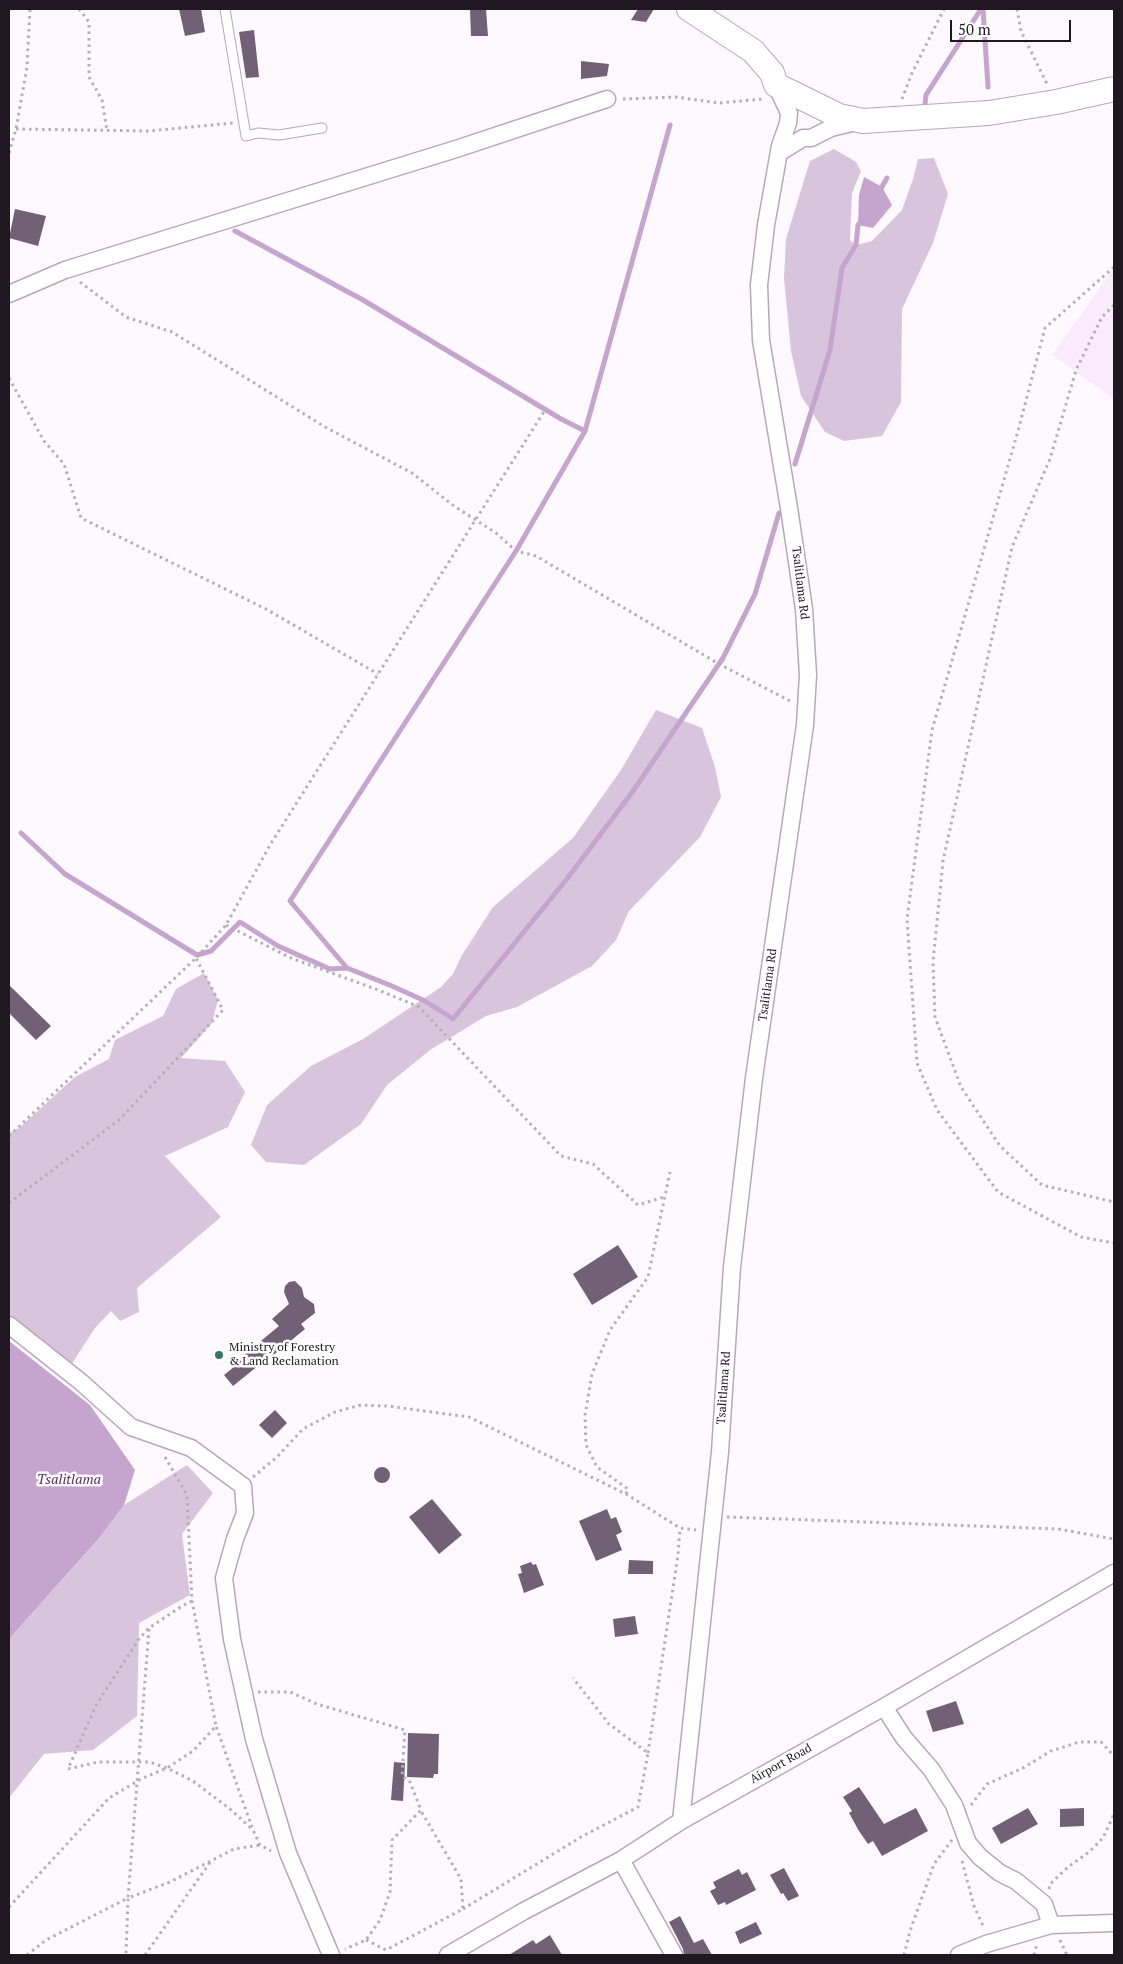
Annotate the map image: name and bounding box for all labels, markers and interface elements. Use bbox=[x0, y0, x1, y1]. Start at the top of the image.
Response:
scale bar bbox=[953, 10, 1074, 42]
text: 50 m bbox=[958, 19, 991, 39]
street label: Tsalitlama Rd bbox=[788, 546, 812, 620]
street label: Tsalitlama Rd bbox=[756, 948, 780, 1022]
place label: Ministry of Forestry & Land Reclamation bbox=[229, 1341, 339, 1369]
marker: Ministry of Forestry & Land Reclamation bbox=[213, 1349, 225, 1361]
street label: Tsalitlama Rd bbox=[714, 1351, 734, 1425]
water label: Tsalitlama bbox=[37, 1472, 101, 1488]
street label: Airport Road bbox=[748, 1741, 814, 1787]

